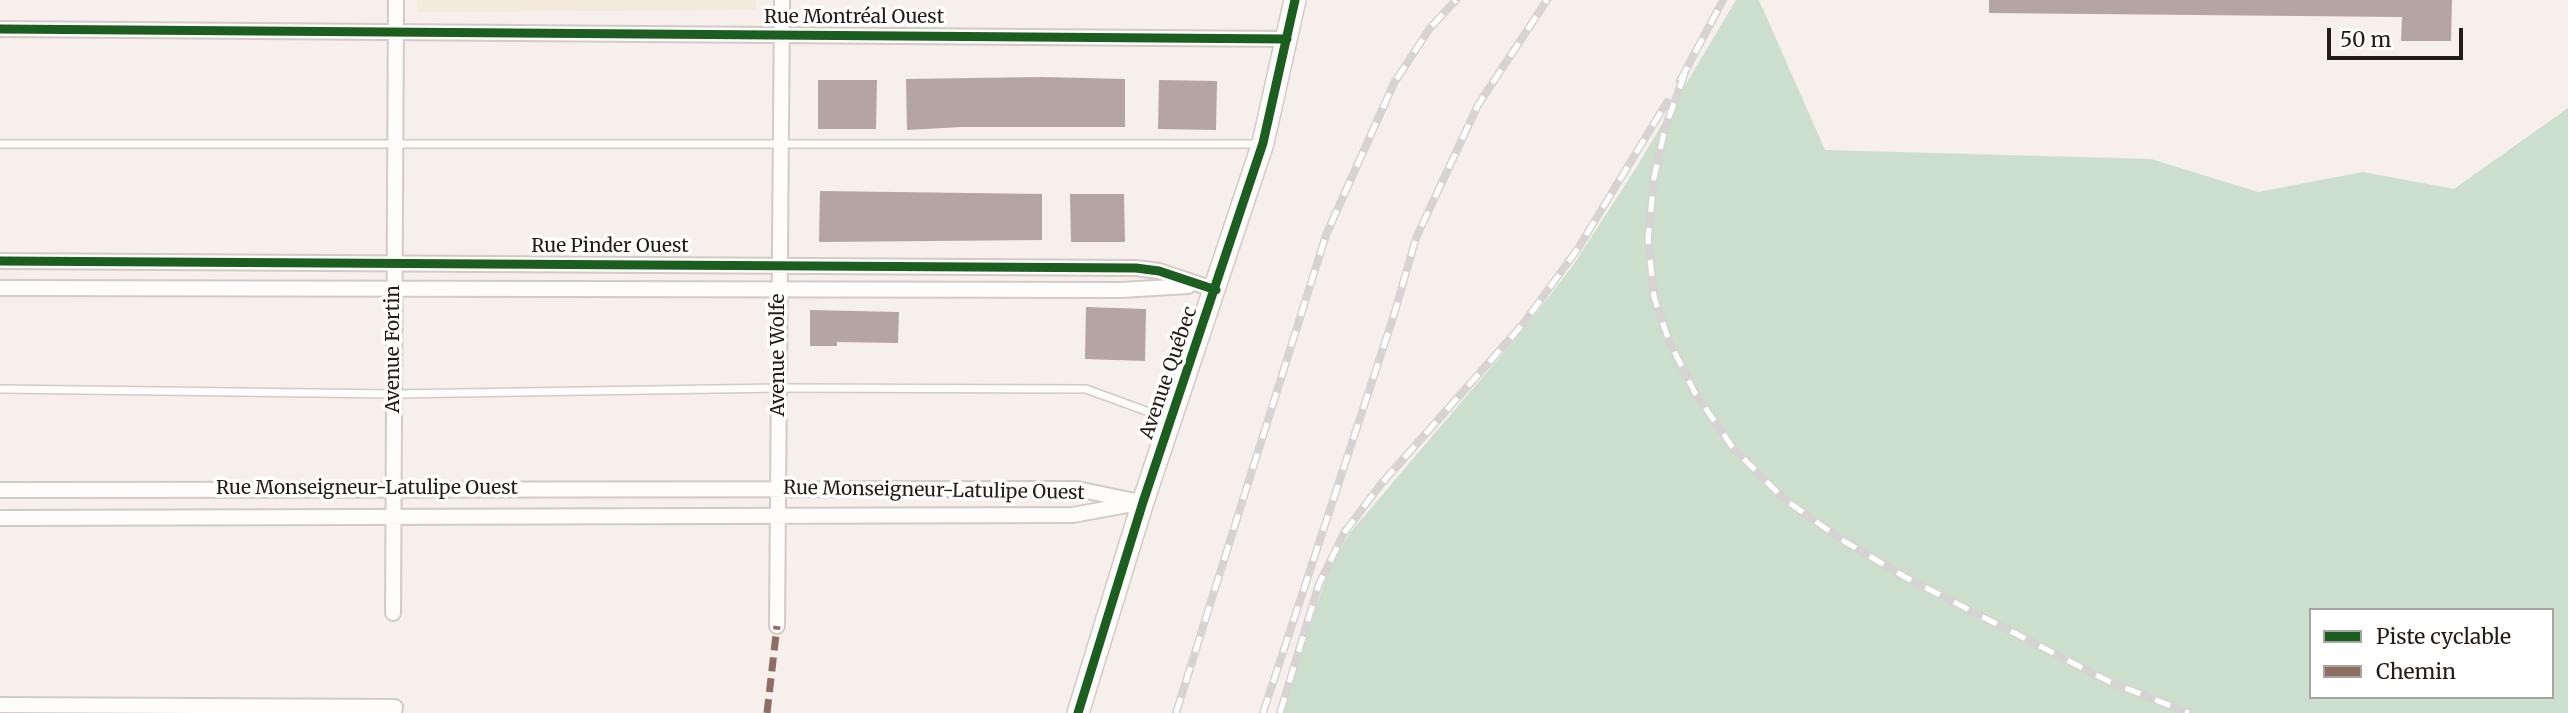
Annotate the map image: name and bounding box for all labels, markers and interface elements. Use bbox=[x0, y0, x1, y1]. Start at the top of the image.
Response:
street label: Rue Montréal Ouest bbox=[764, 7, 944, 29]
scale bar bbox=[2330, 14, 2466, 58]
text: 50 m bbox=[2340, 26, 2391, 53]
street label: Rue Pinder Ouest bbox=[531, 236, 689, 258]
street label: Avenue Fortin bbox=[383, 285, 405, 413]
street label: Avenue Wolfe bbox=[768, 294, 790, 416]
street label: Avenue Québec bbox=[1136, 304, 1202, 442]
street label: Rue Monseigneur-Latulipe Ouest bbox=[783, 477, 1085, 505]
street label: Rue Monseigneur-Latulipe Ouest bbox=[216, 478, 518, 500]
legend bbox=[2309, 608, 2554, 699]
text: Piste cyclable bbox=[2376, 623, 2511, 650]
text: Chemin bbox=[2376, 658, 2456, 685]

